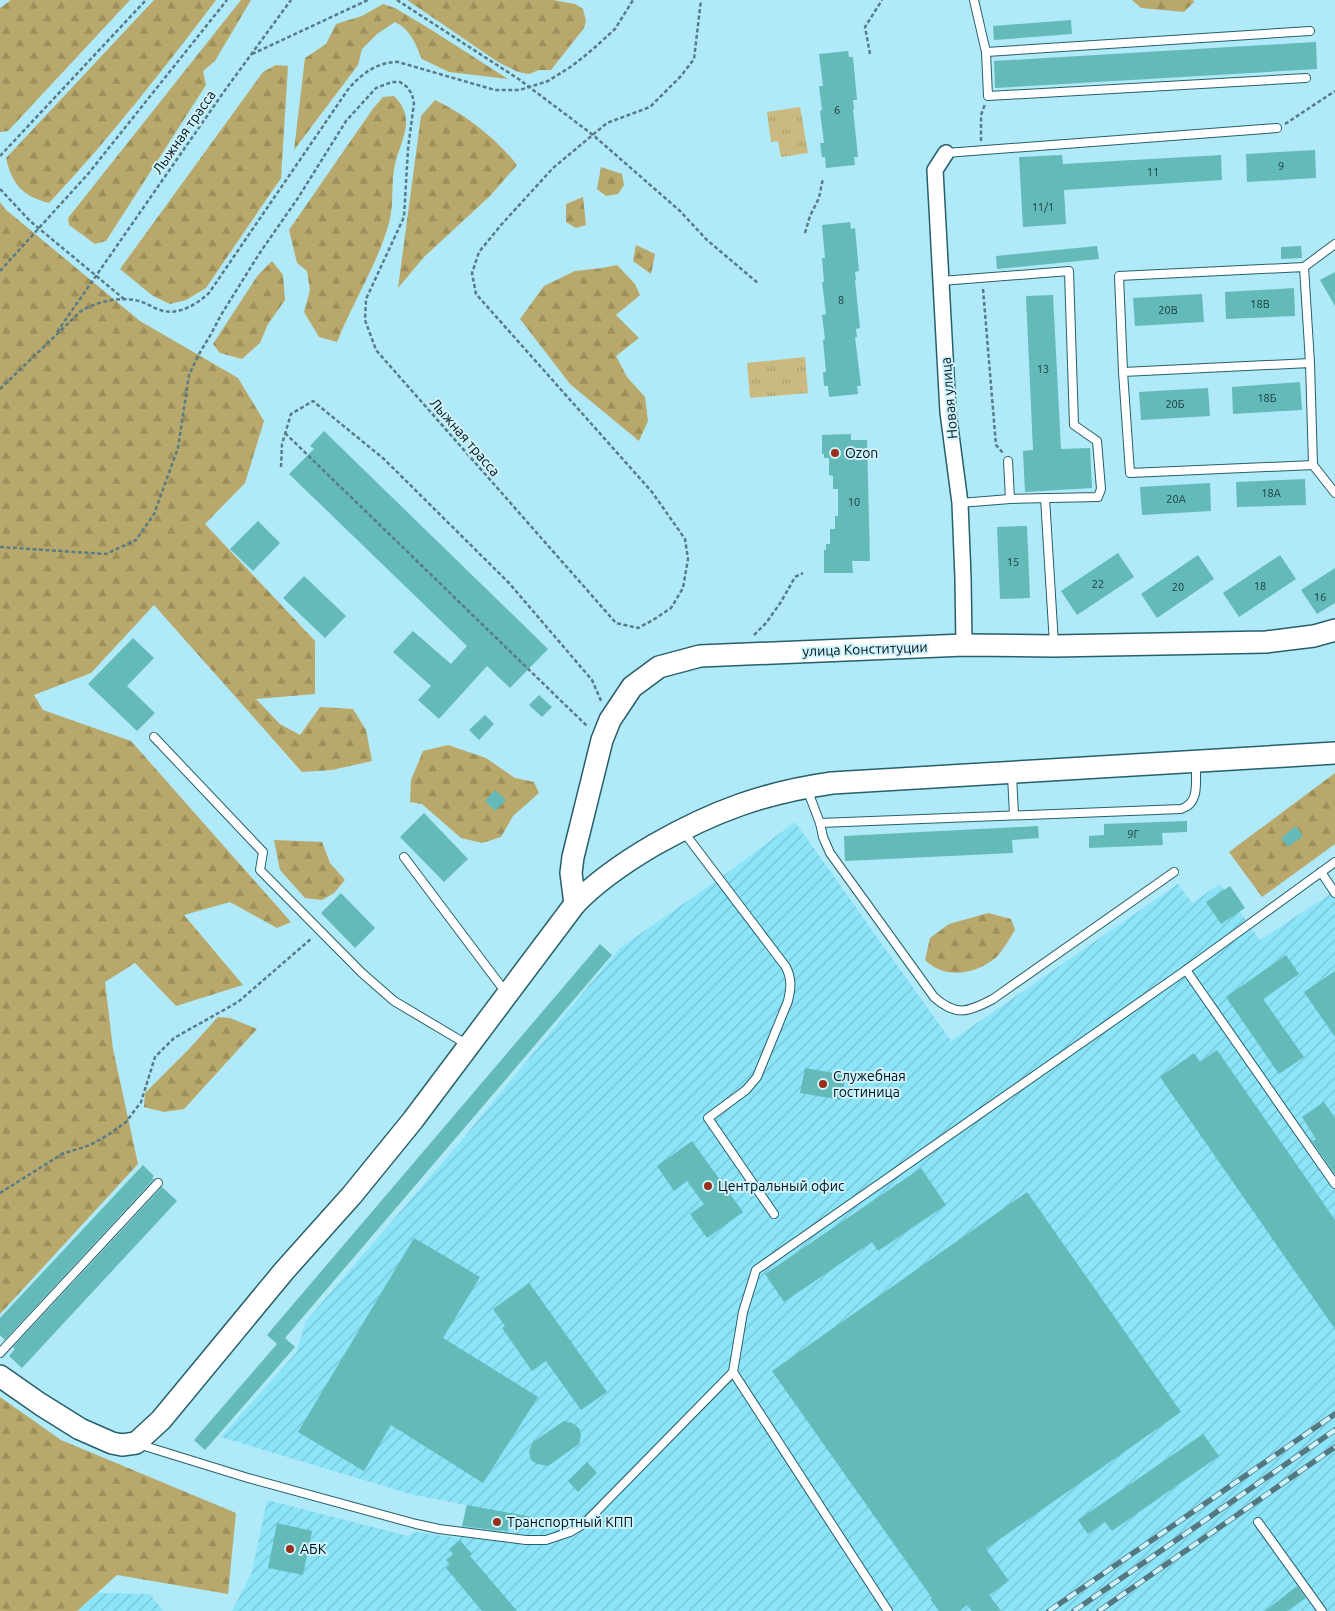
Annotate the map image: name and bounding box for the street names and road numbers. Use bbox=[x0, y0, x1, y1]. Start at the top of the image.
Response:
street label: Лыжная трасса bbox=[149, 87, 219, 177]
street label: Новая улица bbox=[937, 356, 961, 440]
street label: Лыжная трасса bbox=[427, 395, 503, 479]
street label: улица Конституции bbox=[802, 639, 928, 659]

